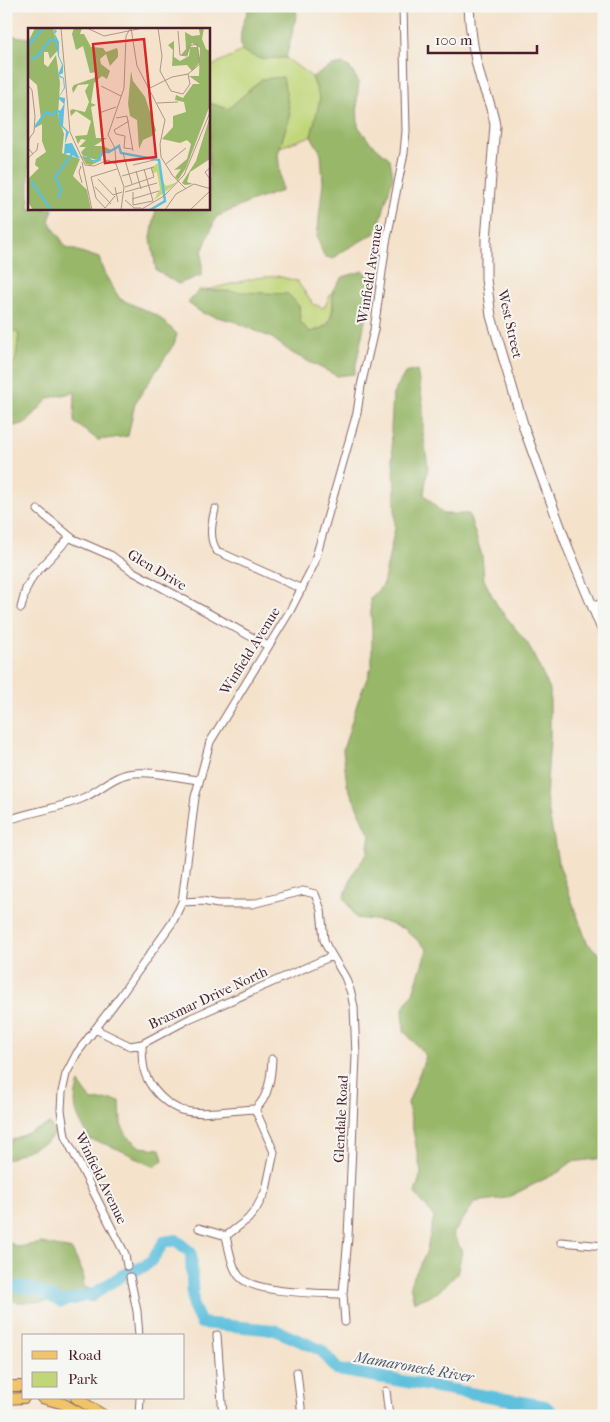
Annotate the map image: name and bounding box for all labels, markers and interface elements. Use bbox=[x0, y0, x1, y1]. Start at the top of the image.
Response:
scale bar bbox=[428, 22, 536, 54]
inset map bbox=[28, 28, 210, 210]
text: 100 m bbox=[435, 31, 473, 49]
street label: Winfield Avenue bbox=[354, 223, 386, 326]
street label: West Street bbox=[494, 287, 526, 360]
street label: Glen Drive bbox=[124, 546, 190, 594]
street label: Winfield Avenue bbox=[216, 604, 284, 699]
street label: Braxmar Drive North bbox=[146, 963, 270, 1033]
street label: Glendale Road bbox=[330, 1074, 352, 1163]
street label: Winfield Avenue bbox=[71, 1128, 131, 1227]
legend bbox=[22, 1334, 185, 1400]
text: Road bbox=[68, 1346, 102, 1364]
water label: Mamaroneck River bbox=[352, 1347, 476, 1387]
text: Park bbox=[68, 1370, 98, 1388]

